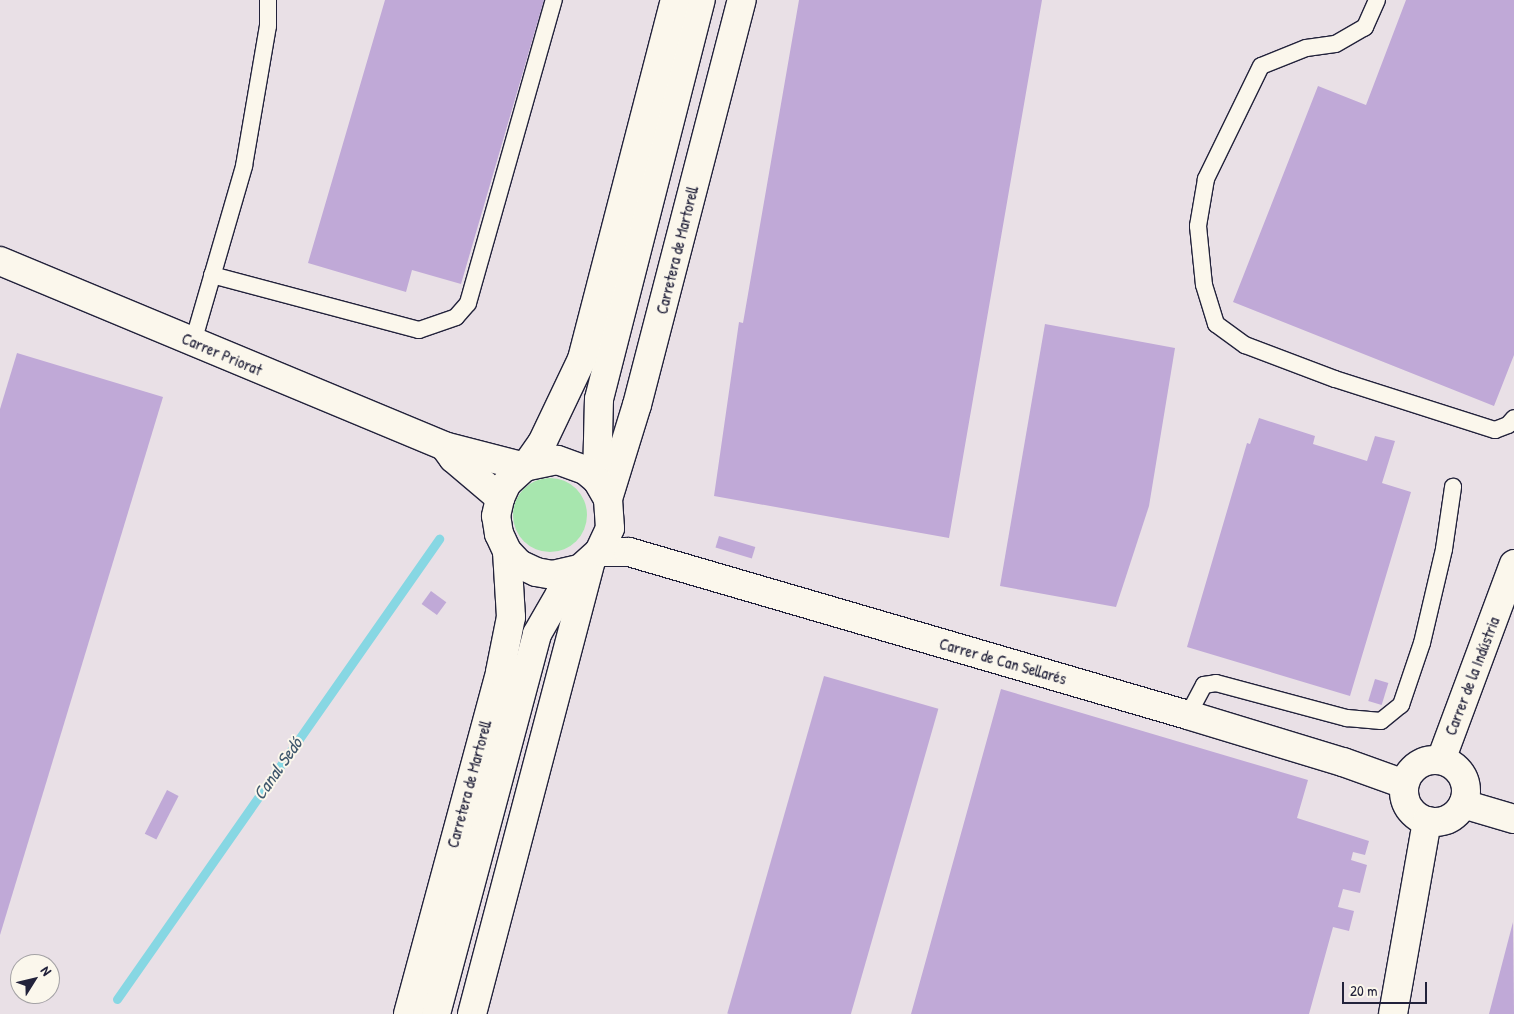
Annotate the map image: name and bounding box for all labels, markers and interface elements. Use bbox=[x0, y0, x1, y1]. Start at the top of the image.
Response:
street label: Carretera de Martorell bbox=[652, 184, 702, 316]
street label: Carrer Priorat bbox=[179, 328, 265, 380]
street label: Carrer de la Indústria bbox=[1441, 614, 1503, 738]
street label: Carrer de Can Sellarés bbox=[937, 634, 1069, 688]
street label: Carretera de Martorell bbox=[443, 718, 495, 850]
water label: Canal Sedó bbox=[249, 734, 307, 804]
north arrow bbox=[10, 954, 60, 1004]
text: N bbox=[37, 962, 57, 979]
scale bar bbox=[1344, 972, 1429, 1004]
text: 20 m bbox=[1350, 980, 1377, 1001]

